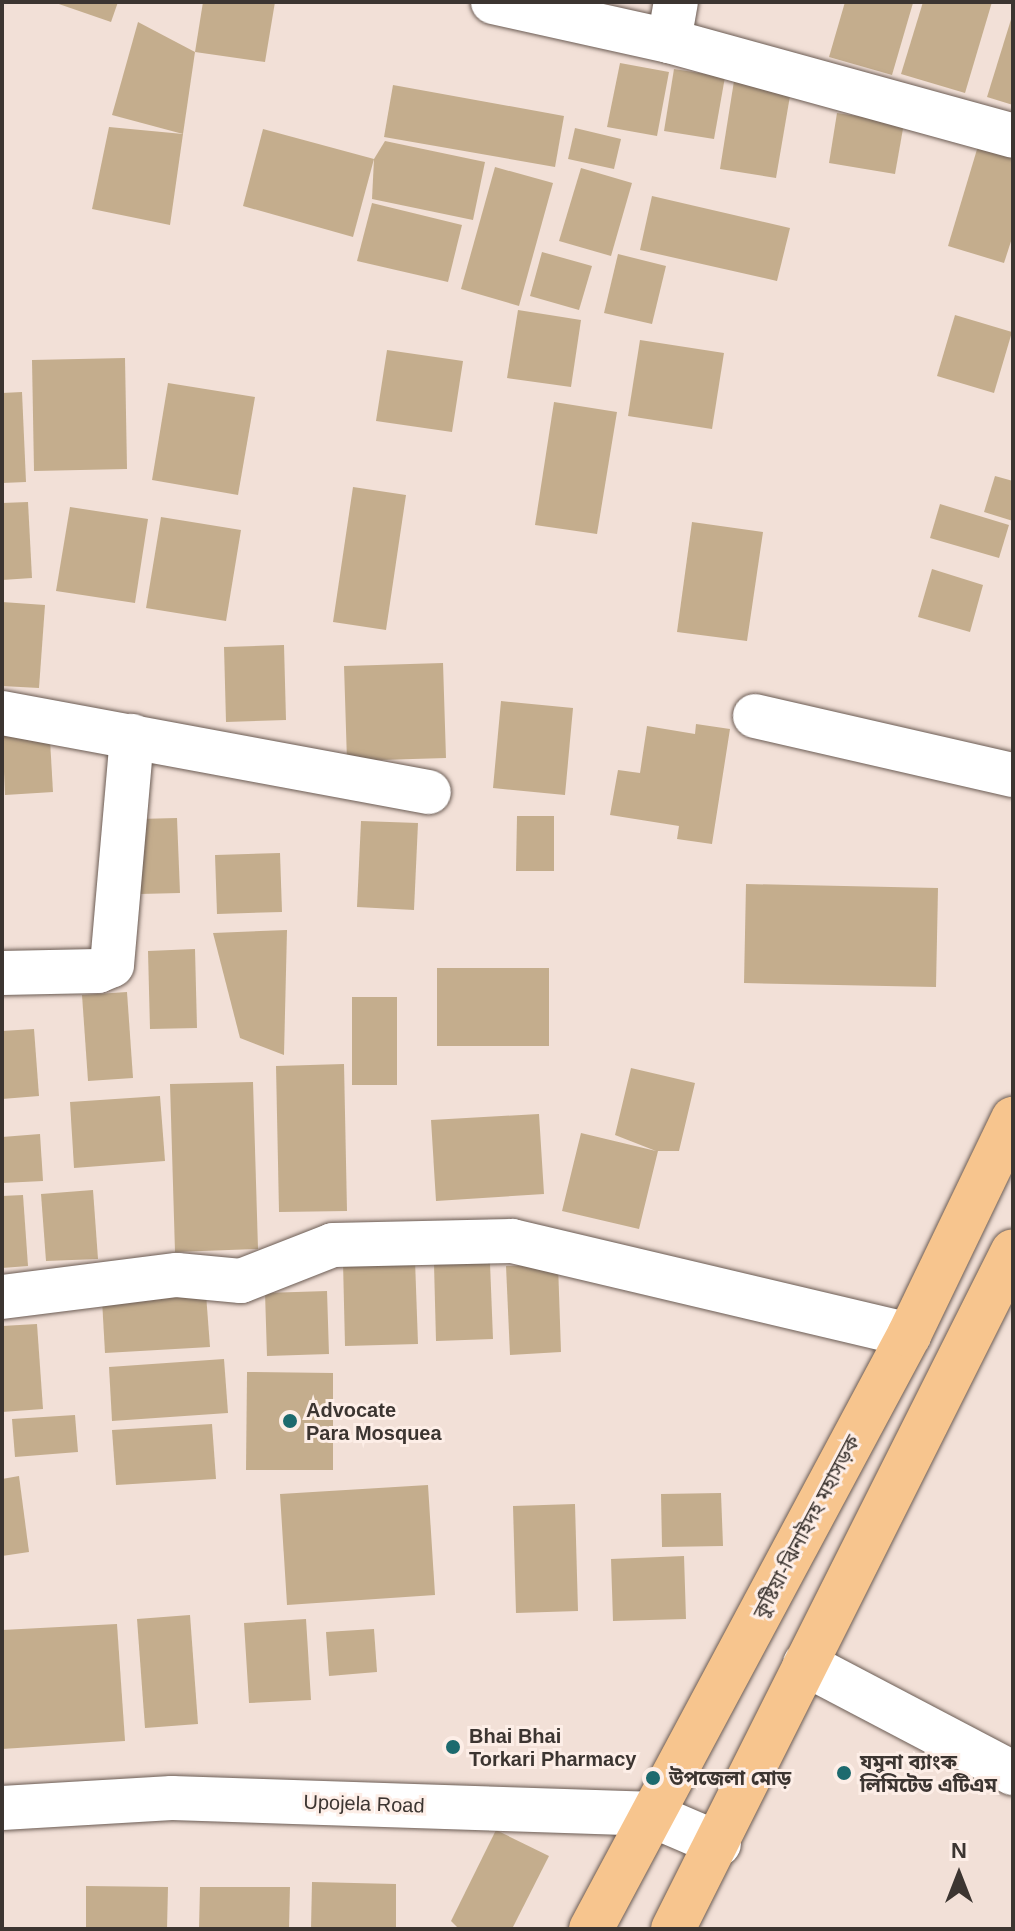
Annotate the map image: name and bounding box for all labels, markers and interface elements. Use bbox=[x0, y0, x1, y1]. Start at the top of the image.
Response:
place label: Advocate Para Mosquea bbox=[306, 1398, 442, 1445]
marker: Advocate Para Mosquea bbox=[281, 1412, 299, 1430]
street label: কুষ্টিয়া-ঝিনাইদহ মহাসড়ক bbox=[748, 1431, 866, 1623]
place label: Bhai Bhai Torkari Pharmacy bbox=[469, 1724, 636, 1771]
marker: Bhai Bhai Torkari Pharmacy bbox=[444, 1738, 462, 1756]
place label: যমুনা ব্যাংক লিমিটেড এটিএম bbox=[860, 1750, 997, 1797]
marker: যমুনা ব্যাংক লিমিটেড এটিএম bbox=[835, 1764, 853, 1782]
place label: উপজেলা মোড় bbox=[669, 1766, 791, 1790]
marker: উপজেলা মোড় bbox=[644, 1769, 662, 1787]
street label: Upojela Road bbox=[303, 1790, 425, 1818]
north arrow bbox=[919, 1835, 999, 1915]
text: N bbox=[951, 1838, 967, 1863]

